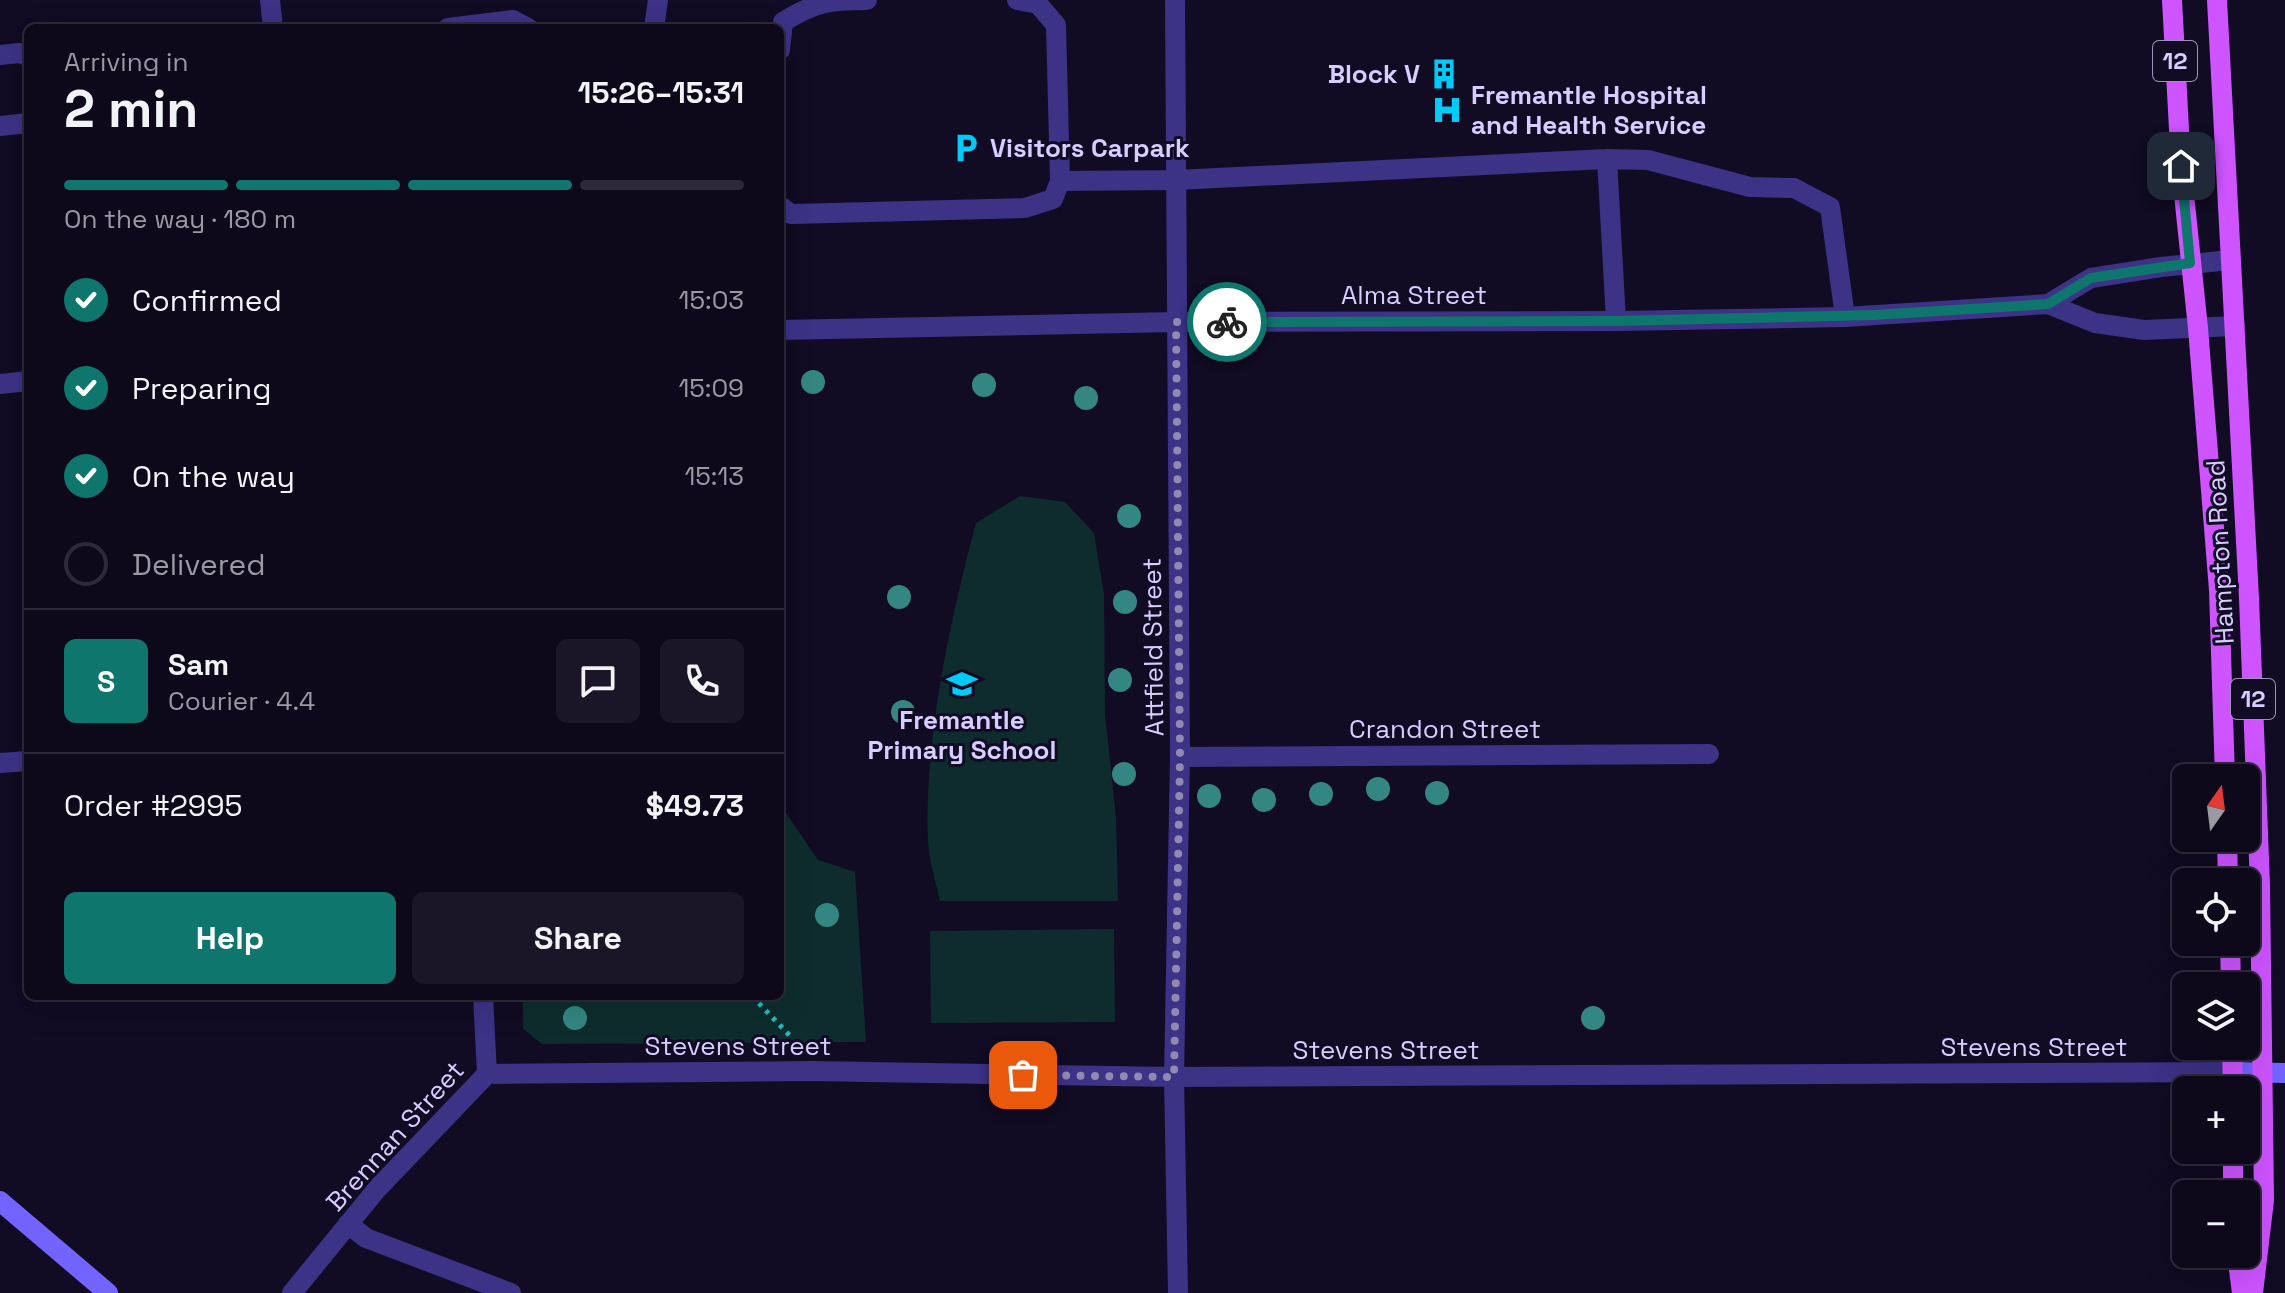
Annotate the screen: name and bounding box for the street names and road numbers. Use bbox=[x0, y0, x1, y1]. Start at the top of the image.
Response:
road number: 12 bbox=[2153, 41, 2197, 81]
street label: Alma Street bbox=[1341, 278, 1487, 312]
street label: Hampton Road bbox=[2198, 459, 2242, 645]
street label: Attfield Street bbox=[1134, 557, 1172, 737]
road number: 12 bbox=[2231, 679, 2275, 719]
street label: Crandon Street bbox=[1349, 712, 1541, 746]
street label: Stevens Street bbox=[645, 1029, 831, 1063]
street label: Stevens Street bbox=[1941, 1030, 2127, 1064]
street label: Stevens Street bbox=[1293, 1033, 1479, 1067]
street label: Brennan Street bbox=[319, 1054, 471, 1218]

